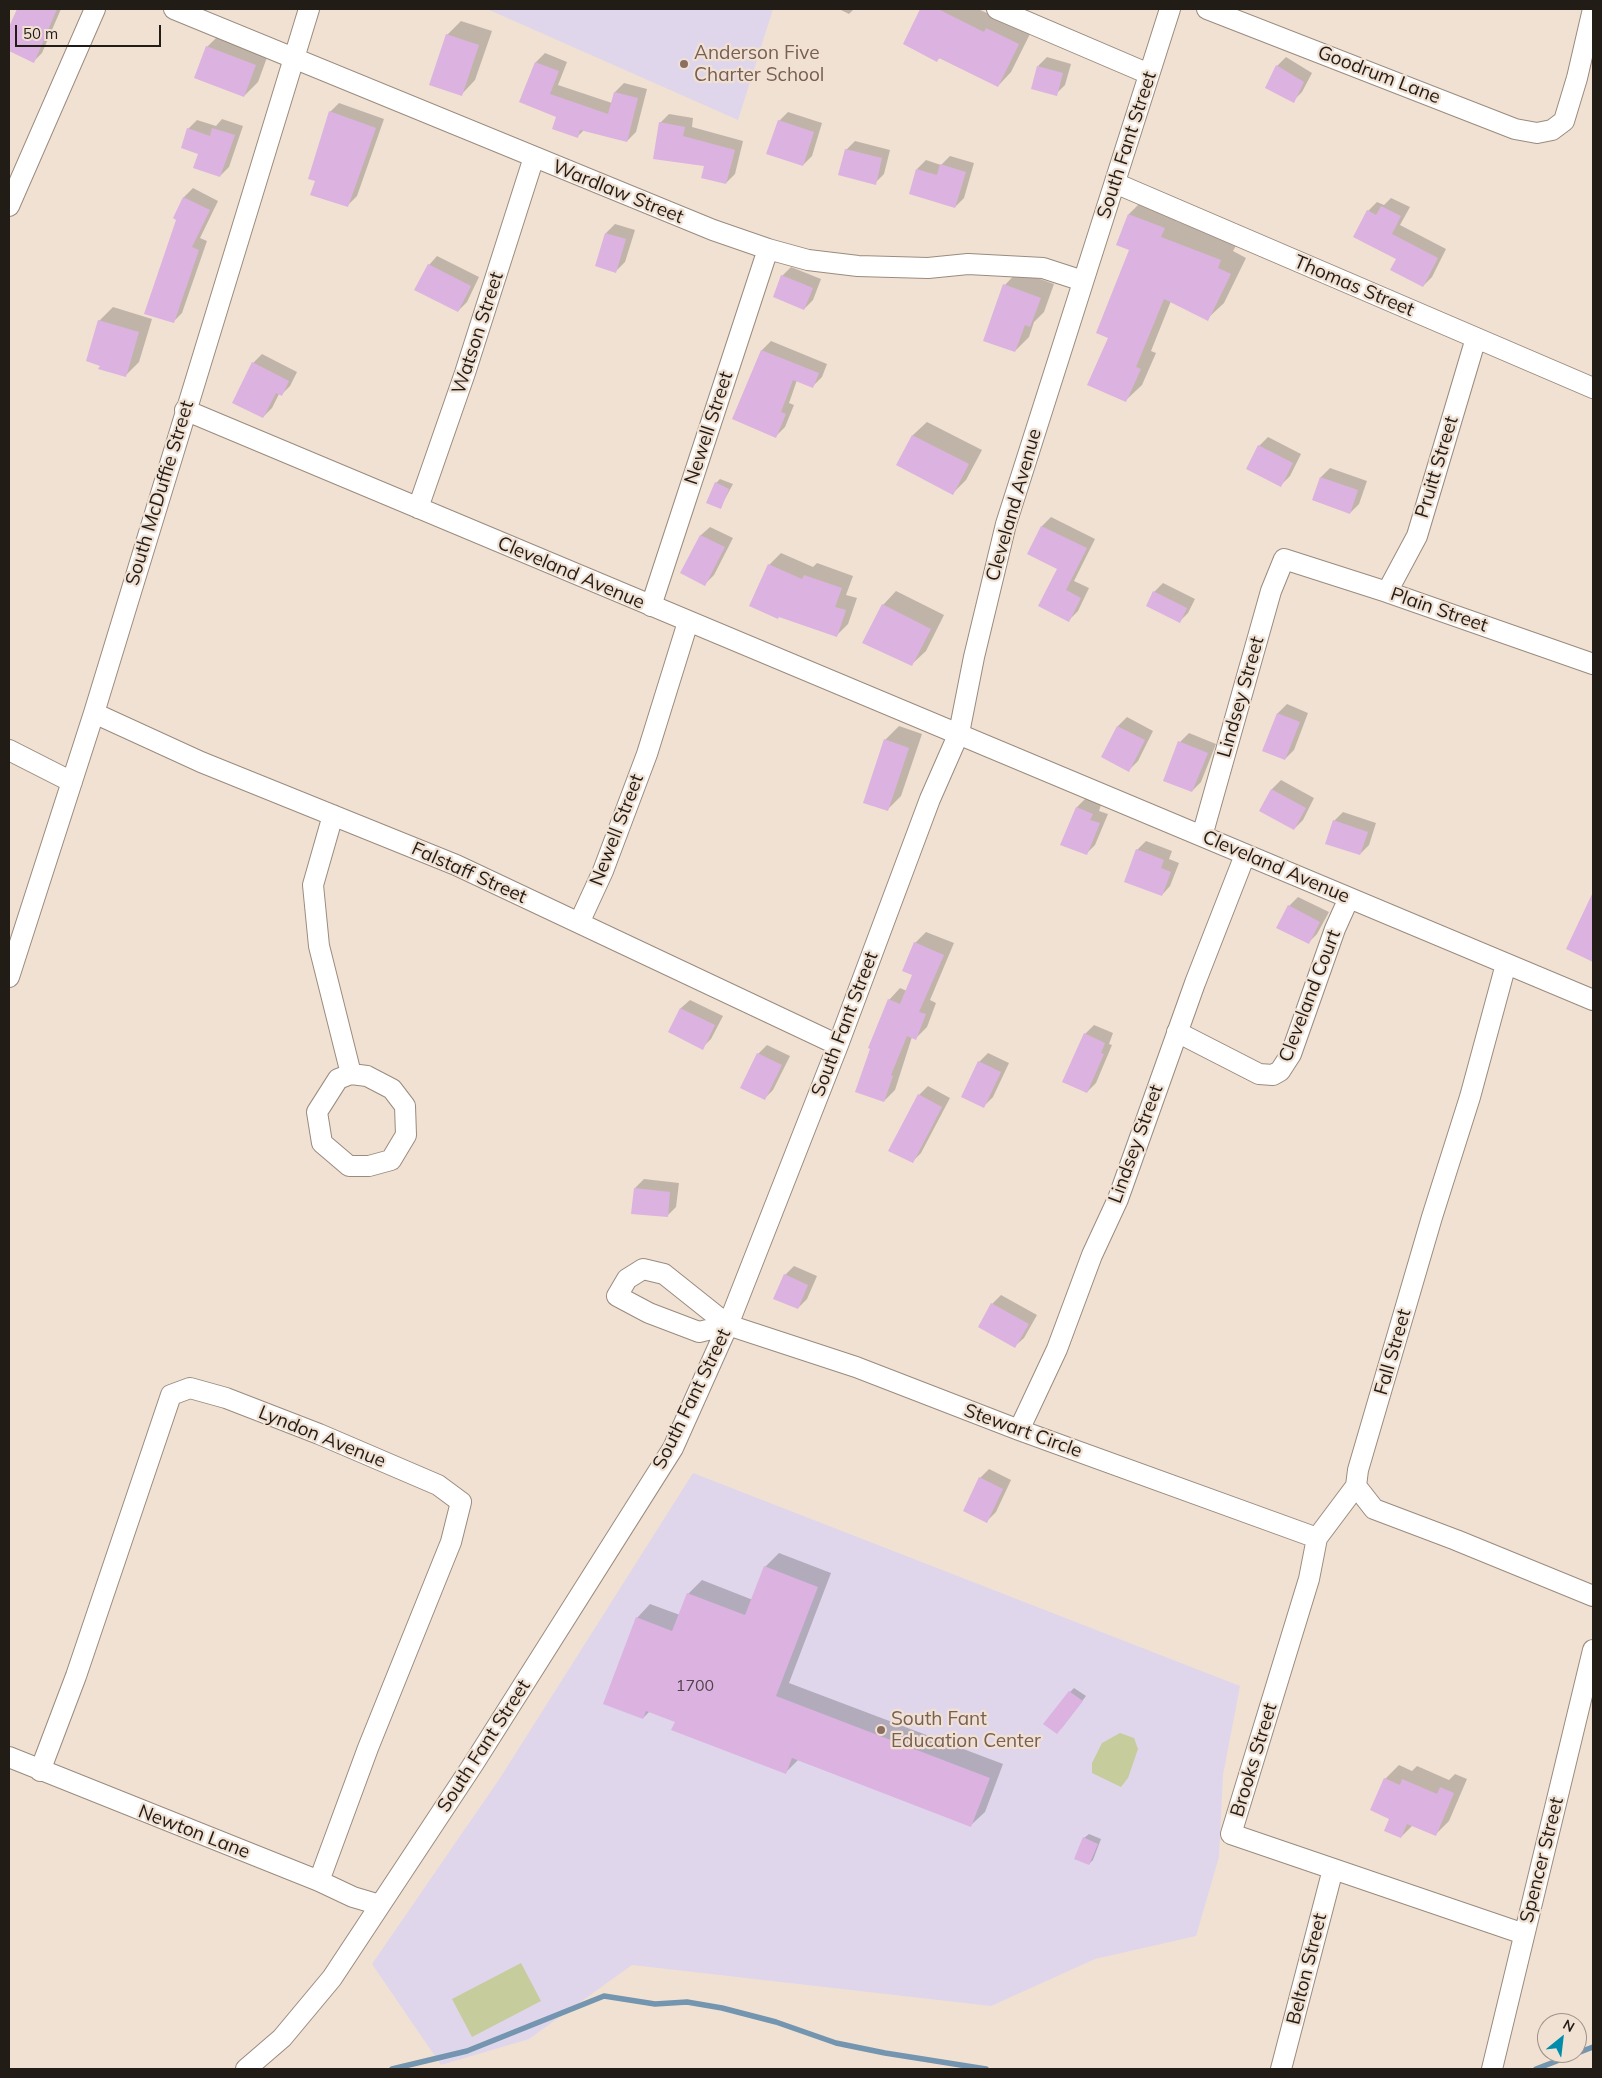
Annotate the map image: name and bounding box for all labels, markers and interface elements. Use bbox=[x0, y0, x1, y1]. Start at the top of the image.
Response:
scale bar bbox=[18, 15, 164, 47]
text: 50 m bbox=[23, 24, 58, 43]
street label: Goodrum Lane bbox=[1314, 41, 1444, 109]
place label: Anderson Five Charter School bbox=[694, 42, 824, 86]
marker: Anderson Five Charter School bbox=[678, 58, 690, 70]
street label: South Fant Street bbox=[1092, 69, 1162, 221]
street label: Wardlaw Street bbox=[549, 155, 687, 229]
street label: Thomas Street bbox=[1290, 250, 1418, 322]
street label: Watson Street bbox=[448, 269, 508, 397]
street label: Newell Street bbox=[680, 369, 738, 487]
street label: South McDuffie Street bbox=[121, 398, 199, 588]
street label: Pruitt Street bbox=[1411, 413, 1463, 521]
street label: Cleveland Avenue bbox=[981, 426, 1047, 584]
street label: Cleveland Avenue bbox=[494, 532, 648, 614]
street label: Plain Street bbox=[1387, 583, 1491, 637]
street label: Lindsey Street bbox=[1213, 634, 1269, 760]
street label: Newell Street bbox=[585, 771, 649, 889]
street label: Cleveland Avenue bbox=[1199, 826, 1353, 908]
street label: Falstaff Street bbox=[408, 837, 530, 909]
street label: Cleveland Court bbox=[1274, 927, 1346, 1065]
street label: South Fant Street bbox=[807, 948, 883, 1100]
street label: Lindsey Street bbox=[1104, 1082, 1168, 1206]
street label: Fall Street bbox=[1370, 1306, 1416, 1398]
street label: South Fant Street bbox=[648, 1325, 736, 1473]
street label: Stewart Circle bbox=[961, 1399, 1085, 1463]
street label: Lyndon Avenue bbox=[255, 1401, 389, 1473]
street label: South Fant Street bbox=[433, 1675, 535, 1817]
house number: 1700 bbox=[676, 1676, 714, 1696]
street label: Brooks Street bbox=[1226, 1700, 1282, 1820]
place label: South Fant Education Center bbox=[891, 1708, 1041, 1752]
marker: South Fant Education Center bbox=[875, 1724, 887, 1736]
street label: Spencer Street bbox=[1515, 1795, 1569, 1925]
street label: Newton Lane bbox=[135, 1800, 253, 1864]
street label: Belton Street bbox=[1282, 1911, 1332, 2027]
north arrow bbox=[1537, 2013, 1587, 2063]
text: N bbox=[1560, 2015, 1578, 2036]

